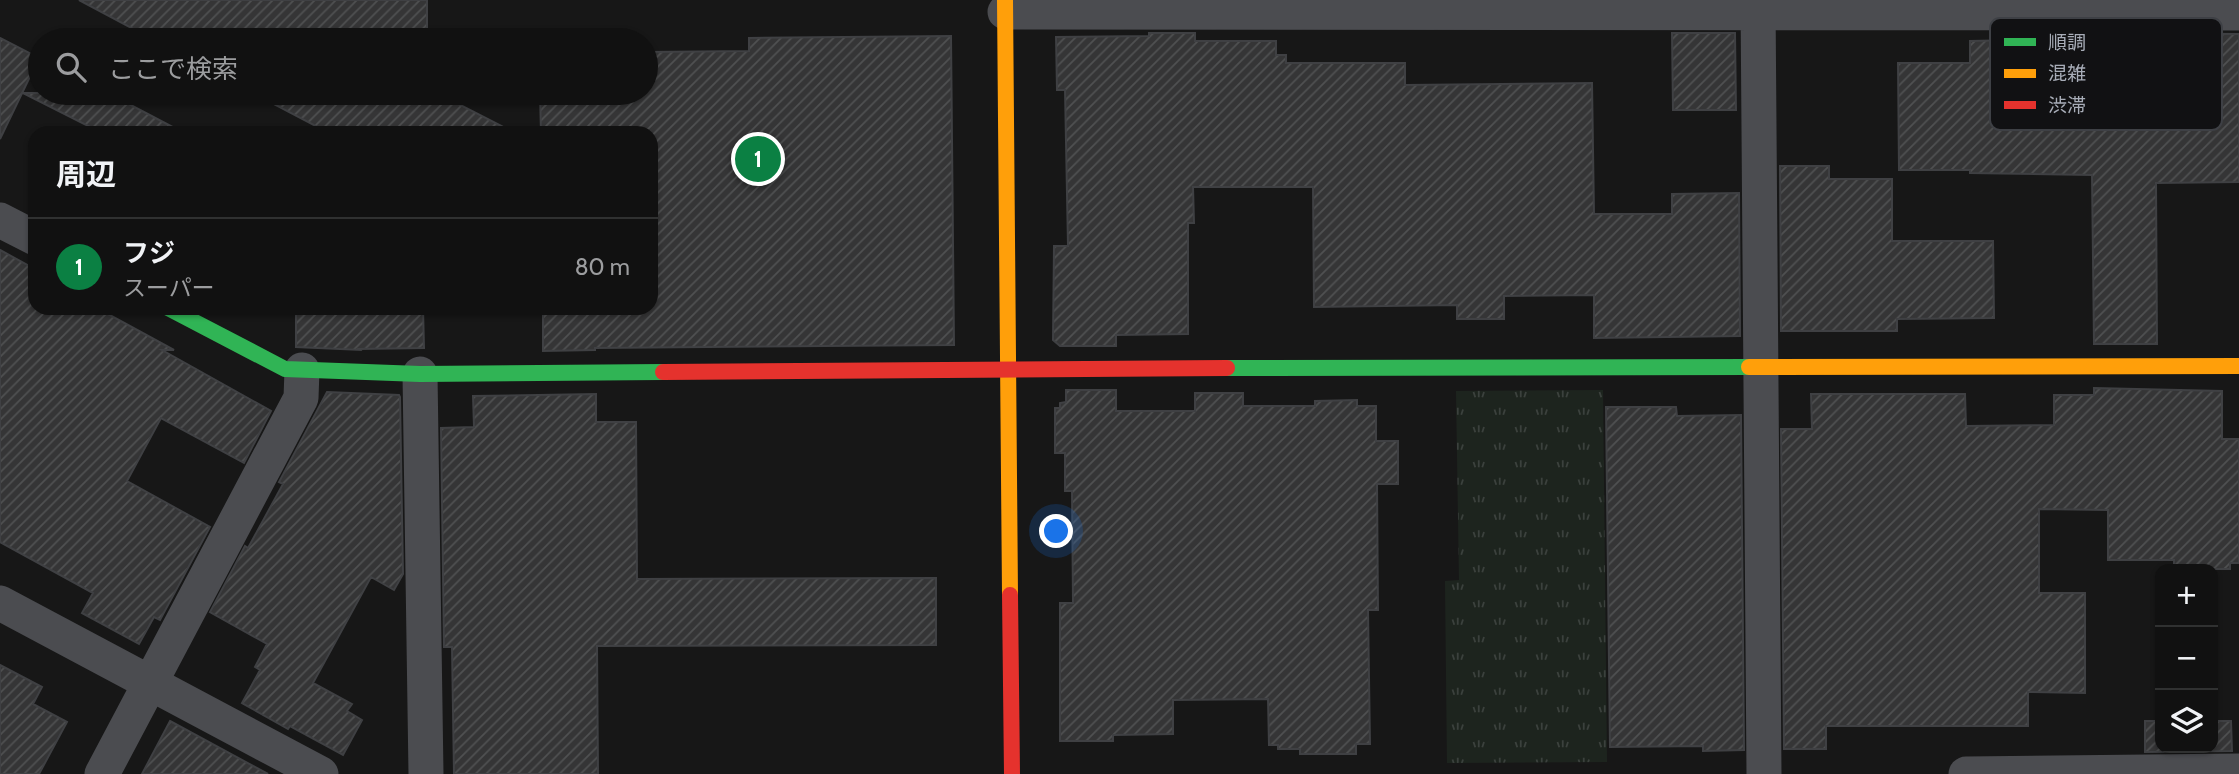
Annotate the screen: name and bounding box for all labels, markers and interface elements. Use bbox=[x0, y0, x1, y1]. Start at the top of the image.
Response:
legend bbox=[1990, 18, 2222, 130]
search box bbox=[28, 28, 658, 105]
text: 順調 bbox=[2048, 31, 2086, 54]
icon: search bbox=[52, 48, 90, 86]
text: ここで検索 bbox=[108, 53, 238, 85]
text: 混雑 bbox=[2048, 62, 2086, 85]
text: 渋滞 bbox=[2048, 94, 2086, 117]
pin: 1 bbox=[735, 133, 781, 185]
text: 周辺 bbox=[56, 156, 116, 193]
text: フジ bbox=[123, 237, 175, 269]
text: 1 bbox=[75, 253, 83, 281]
text: 80 m bbox=[575, 253, 630, 281]
text: スーパー bbox=[123, 274, 215, 302]
your location bbox=[1039, 514, 1073, 548]
map controls bbox=[2155, 564, 2218, 753]
button: + bbox=[2155, 564, 2218, 627]
button: − bbox=[2155, 627, 2218, 690]
button: layers bbox=[2155, 690, 2218, 753]

